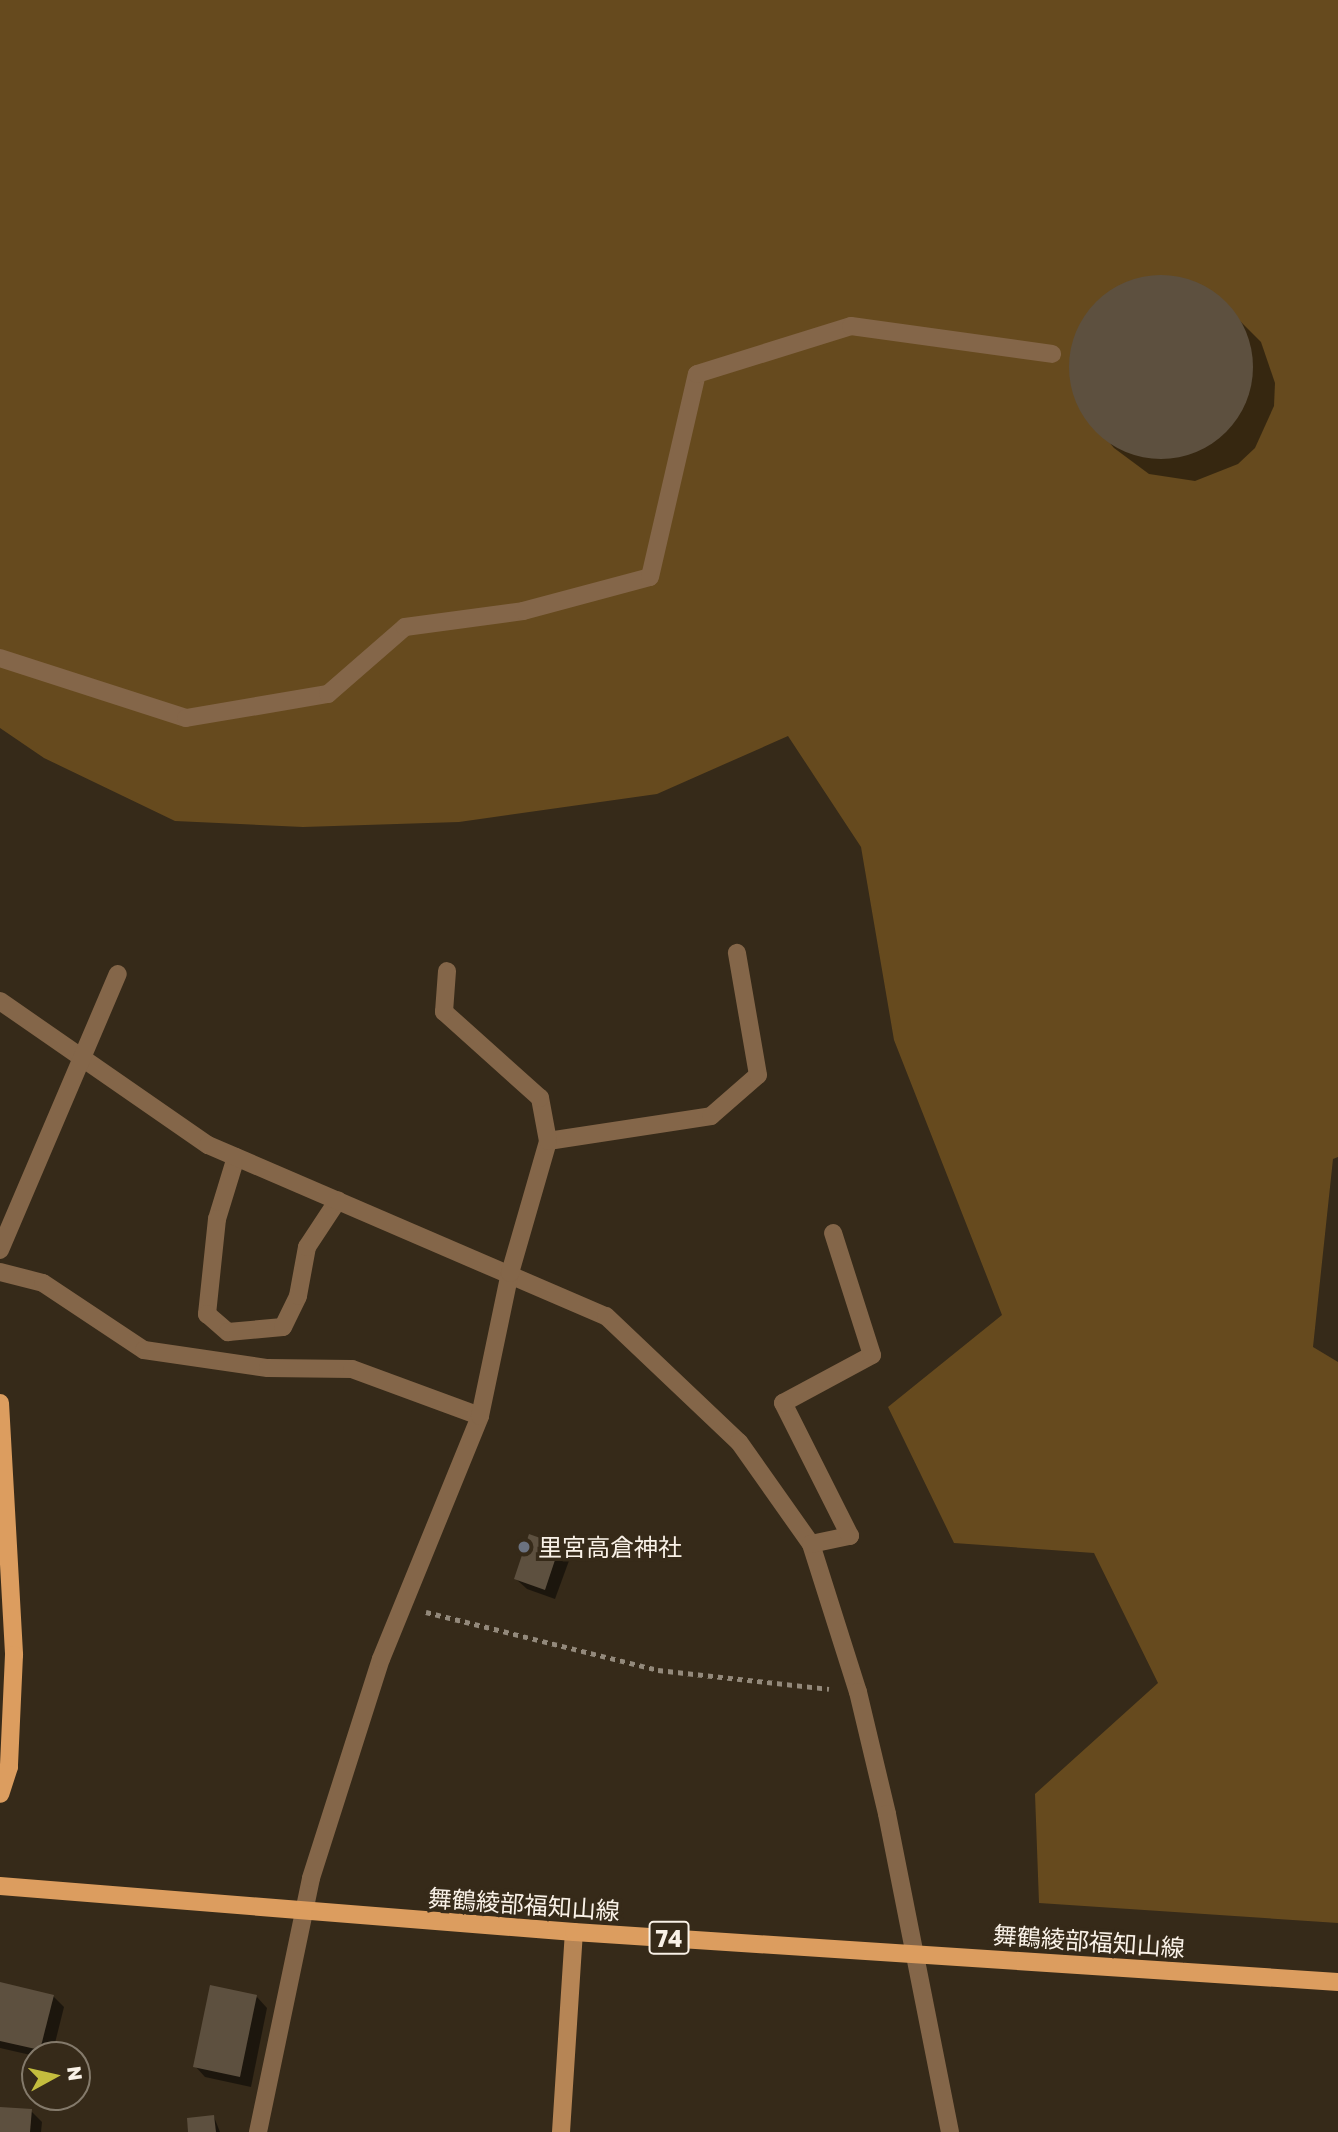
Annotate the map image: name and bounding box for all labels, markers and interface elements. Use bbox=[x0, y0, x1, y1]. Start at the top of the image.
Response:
place label: 里宮高倉神社 bbox=[538, 1533, 682, 1561]
marker: 里宮高倉神社 bbox=[516, 1539, 532, 1555]
street label: 舞鶴綾部福知山線 bbox=[427, 1883, 621, 1925]
road number: 74 bbox=[648, 1918, 690, 1957]
street label: 舞鶴綾部福知山線 bbox=[992, 1920, 1186, 1962]
north arrow bbox=[21, 2041, 91, 2111]
text: N bbox=[63, 2065, 88, 2082]

